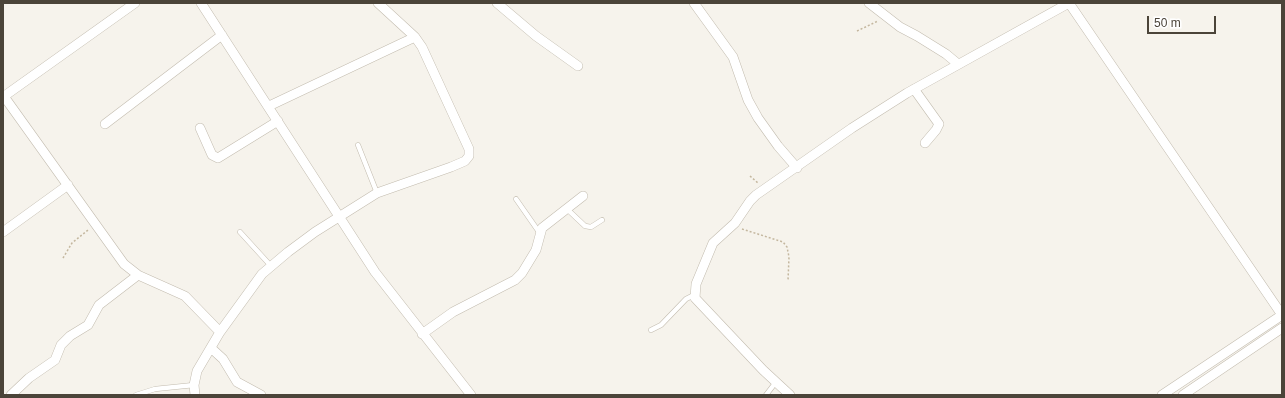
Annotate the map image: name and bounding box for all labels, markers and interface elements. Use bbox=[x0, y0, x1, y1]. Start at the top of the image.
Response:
scale bar bbox=[1149, 8, 1218, 34]
text: 50 m bbox=[1154, 16, 1181, 30]

